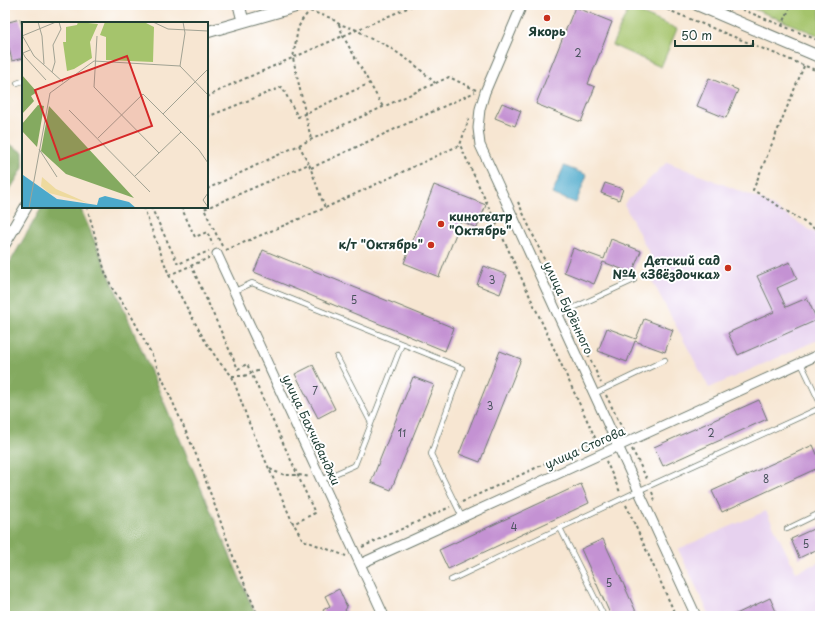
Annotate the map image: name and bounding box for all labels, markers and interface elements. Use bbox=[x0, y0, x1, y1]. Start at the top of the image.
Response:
marker: Якорь bbox=[542, 13, 552, 23]
inset map bbox=[22, 22, 208, 208]
place label: Якорь bbox=[528, 22, 566, 40]
scale bar bbox=[675, 22, 753, 48]
text: 50 m bbox=[681, 26, 712, 44]
house number: 2 bbox=[574, 45, 582, 60]
place label: кинотеатр "Октябрь" bbox=[449, 207, 513, 239]
marker: кинотеатр "Октябрь" bbox=[436, 219, 446, 229]
place label: к/т "Октябрь" bbox=[339, 235, 423, 253]
marker: к/т "Октябрь" bbox=[426, 240, 436, 250]
place label: Детский сад №4 «Звёздочка» bbox=[612, 251, 720, 283]
street label: улица Будённого bbox=[539, 258, 598, 357]
marker: Детский сад №4 «Звёздочка» bbox=[723, 263, 733, 273]
house number: 3 bbox=[489, 272, 495, 287]
house number: 5 bbox=[351, 292, 357, 307]
street label: улица Бахчиванджи bbox=[278, 371, 346, 488]
house number: 7 bbox=[312, 383, 318, 398]
house number: 3 bbox=[487, 398, 493, 413]
street label: улица Стогова bbox=[541, 421, 628, 473]
house number: 11 bbox=[398, 425, 406, 440]
house number: 2 bbox=[707, 425, 715, 440]
house number: 8 bbox=[763, 471, 769, 486]
house number: 4 bbox=[511, 519, 518, 534]
house number: 5 bbox=[803, 536, 809, 551]
house number: 5 bbox=[606, 575, 612, 590]

